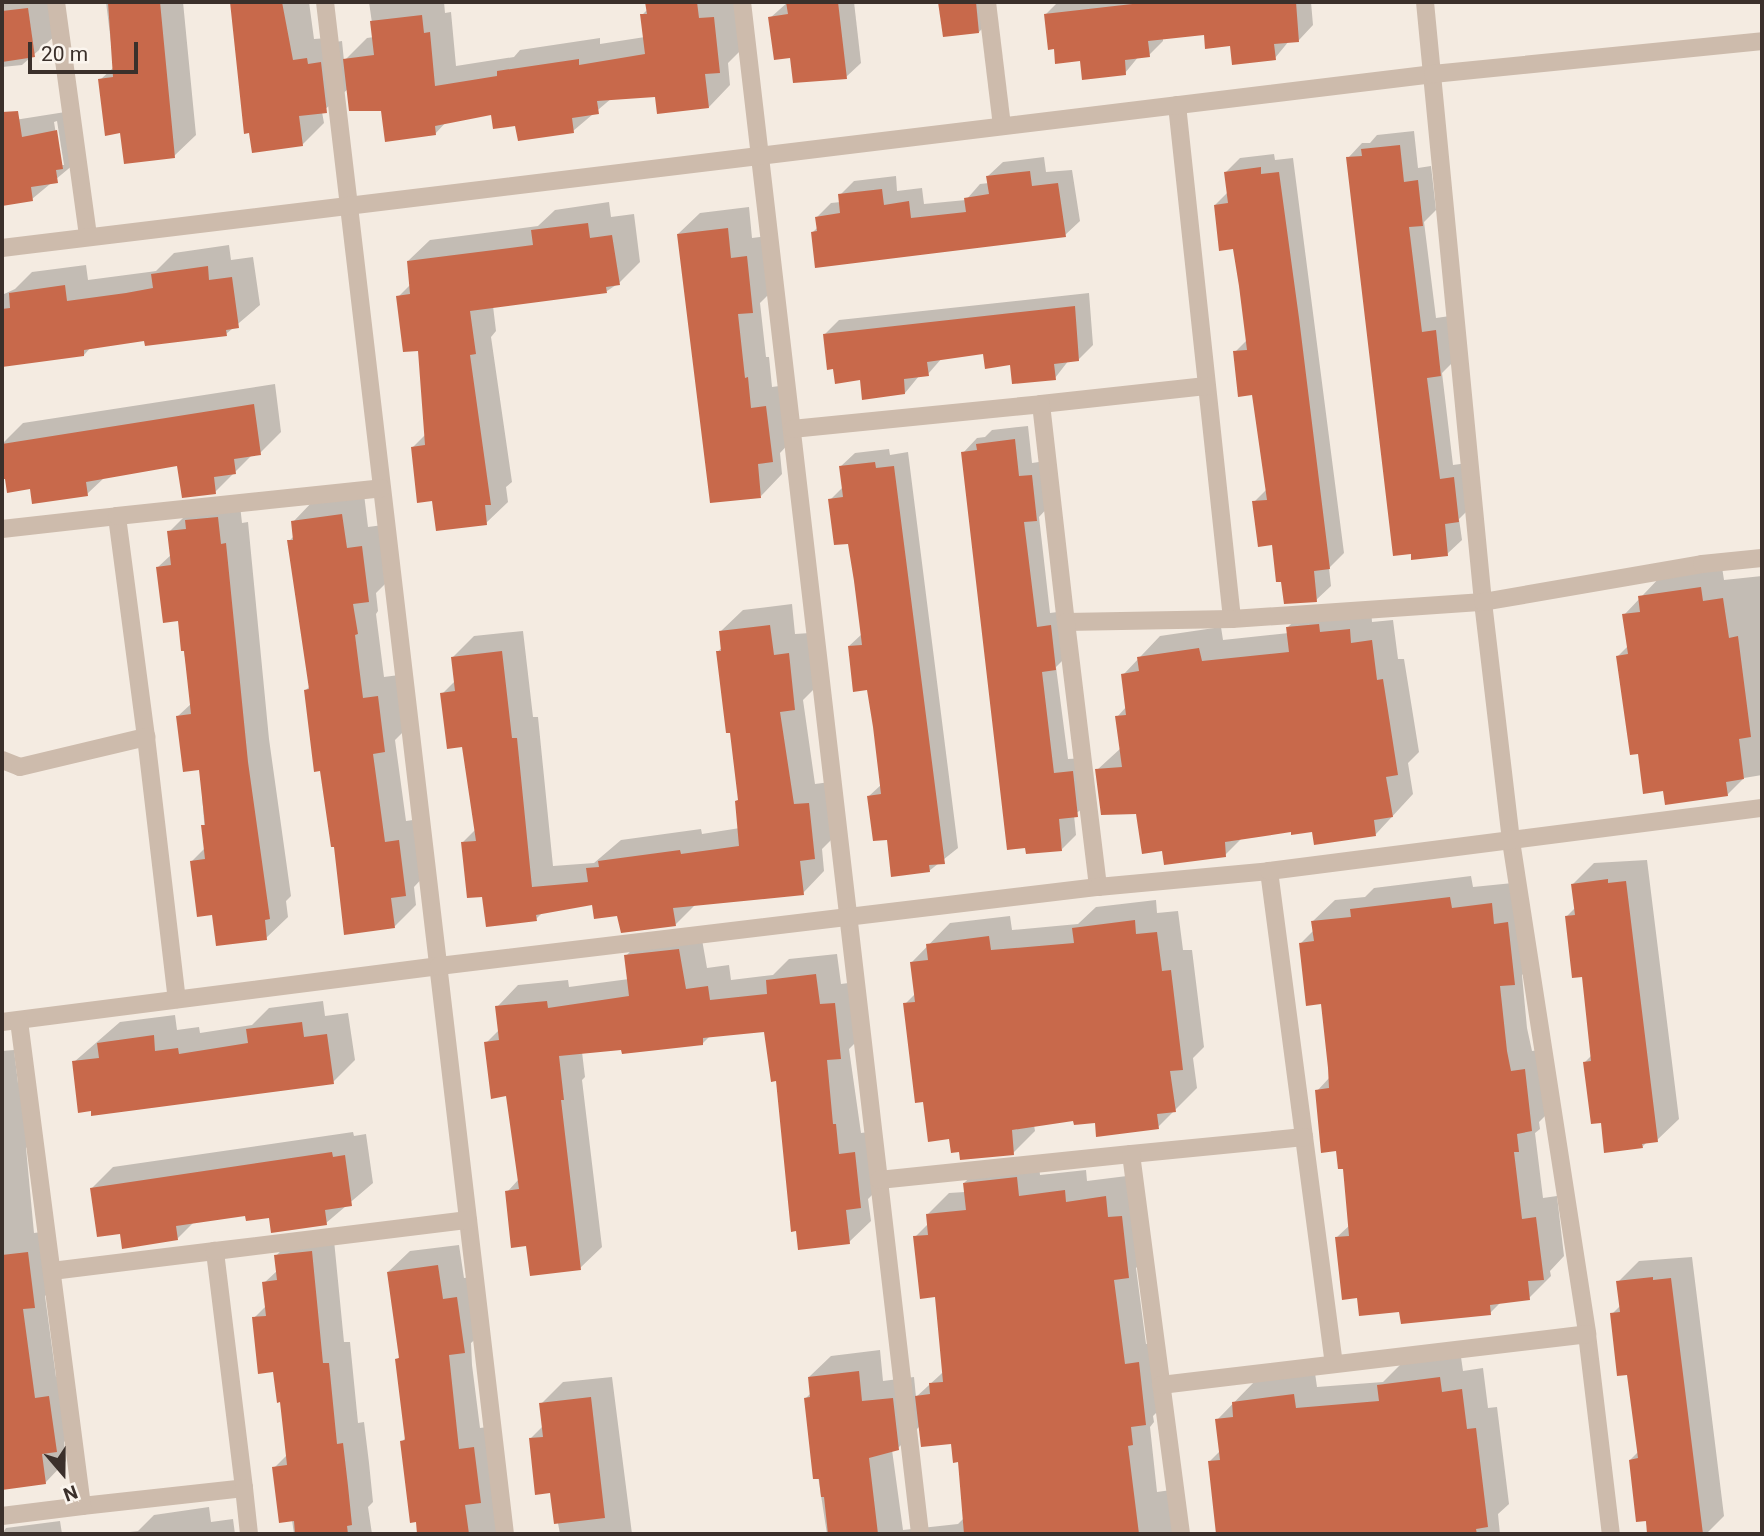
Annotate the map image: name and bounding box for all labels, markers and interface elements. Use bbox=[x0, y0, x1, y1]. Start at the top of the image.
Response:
scale bar bbox=[32, 28, 142, 72]
text: 20 m bbox=[41, 42, 88, 66]
north arrow bbox=[28, 1438, 98, 1508]
text: N bbox=[60, 1480, 81, 1506]

